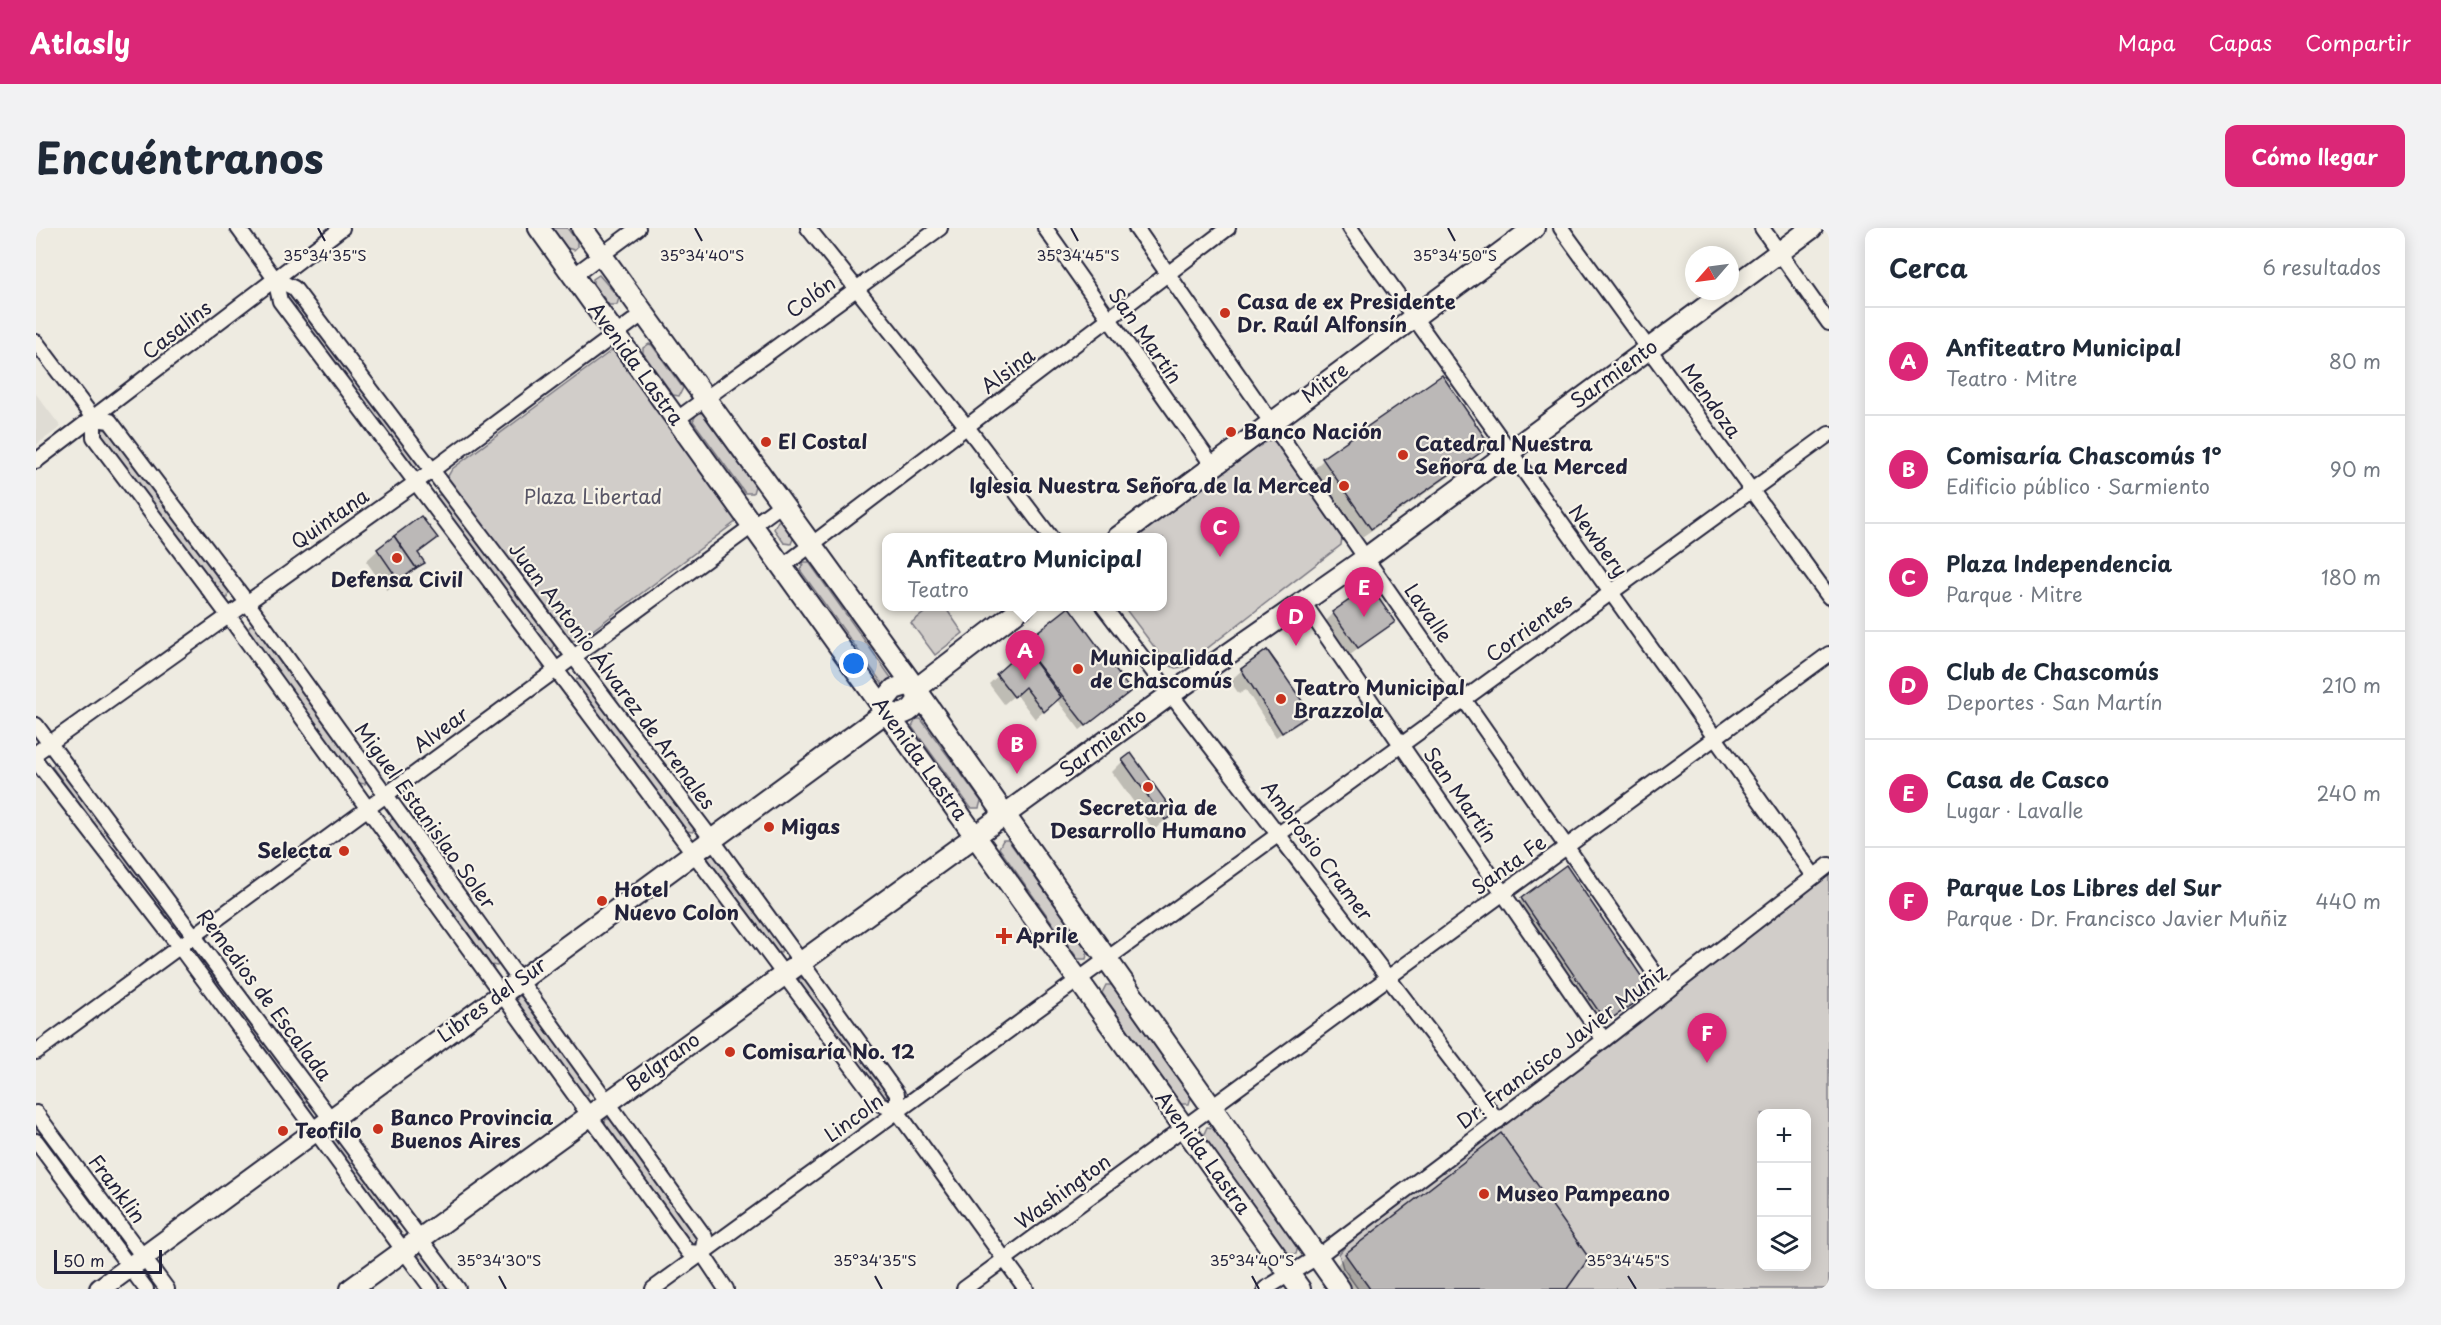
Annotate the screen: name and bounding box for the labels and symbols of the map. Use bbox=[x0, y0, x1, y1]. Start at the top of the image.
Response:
text: 35°34'35"S bbox=[283, 243, 367, 266]
text: 35°34'40"S bbox=[660, 243, 744, 266]
text: 35°34'45"S bbox=[1036, 243, 1120, 266]
text: 35°34'50"S bbox=[1413, 243, 1497, 266]
north arrow bbox=[1685, 246, 1739, 300]
street label: Colón bbox=[779, 268, 842, 325]
street label: San Martín bbox=[1102, 281, 1190, 390]
place label: Casa de ex Presidente Dr. Raúl Alfonsín bbox=[1237, 286, 1456, 339]
street label: Casalins bbox=[135, 292, 218, 366]
street label: Avenida Lastra bbox=[582, 296, 692, 432]
marker: Casa de ex Presidente Dr. Raúl Alfonsín bbox=[1218, 306, 1232, 320]
street label: Sarmiento bbox=[1563, 331, 1663, 415]
street label: Alsina bbox=[974, 340, 1041, 400]
street label: Mitre bbox=[1295, 355, 1354, 410]
street label: Mendoza bbox=[1674, 357, 1750, 444]
place label: Banco Nación bbox=[1243, 416, 1382, 446]
marker: Banco Nación bbox=[1224, 425, 1238, 439]
place label: El Costal bbox=[778, 426, 867, 456]
place label: Catedral Nuestra Señora de La Merced bbox=[1415, 428, 1628, 481]
marker: El Costal bbox=[759, 435, 773, 449]
marker: Catedral Nuestra Señora de La Merced bbox=[1396, 448, 1410, 462]
place label: Iglesia Nuestra Señora de la Merced bbox=[969, 470, 1332, 500]
marker: Iglesia Nuestra Señora de la Merced bbox=[1337, 479, 1351, 493]
street label: Quintana bbox=[284, 480, 375, 556]
park label: Plaza Libertad bbox=[524, 481, 662, 511]
street label: Newbery bbox=[1562, 498, 1636, 583]
pin: C bbox=[1200, 508, 1240, 557]
street label: Juan Antonio Álvarez de Arenales bbox=[502, 536, 723, 815]
marker: Defensa Civil bbox=[390, 551, 404, 565]
place label: Defensa Civil bbox=[331, 564, 463, 594]
pin: E bbox=[1344, 568, 1384, 617]
street label: Lavalle bbox=[1398, 577, 1460, 648]
street label: Corrientes bbox=[1479, 586, 1578, 669]
pin: D bbox=[1276, 596, 1316, 646]
pin: A bbox=[1006, 630, 1044, 680]
place label: Municipalidad de Chascomús bbox=[1090, 642, 1234, 695]
your location bbox=[839, 649, 868, 678]
marker: Municipalidad de Chascomús bbox=[1071, 662, 1085, 676]
place label: Teatro Municipal Brazzola bbox=[1293, 672, 1465, 725]
street label: Avenida Lastra bbox=[866, 691, 976, 827]
marker: Teatro Municipal Brazzola bbox=[1274, 692, 1288, 706]
street label: Alvear bbox=[407, 699, 474, 760]
street label: Sarmiento bbox=[1052, 700, 1152, 784]
street label: Miguel Estanislao Soler bbox=[348, 716, 504, 915]
pin: B bbox=[998, 724, 1036, 774]
street label: San Martín bbox=[1417, 740, 1505, 849]
street label: Ambrosio Cramer bbox=[1255, 774, 1381, 928]
marker: Secretarìa de Desarrollo Humano bbox=[1141, 780, 1155, 794]
place label: Secretarìa de Desarrollo Humano bbox=[1050, 792, 1246, 845]
place label: Migas bbox=[781, 811, 841, 841]
marker: Migas bbox=[762, 820, 776, 834]
street label: Santa Fe bbox=[1465, 827, 1552, 902]
place label: Selecta bbox=[257, 835, 332, 865]
marker: Selecta bbox=[337, 844, 351, 858]
place label: Hotel Nuevo Colon bbox=[614, 874, 739, 927]
marker: Hotel Nuevo Colon bbox=[595, 894, 609, 908]
street label: Remedios de Escalada bbox=[190, 902, 340, 1087]
place label: Aprile bbox=[1016, 920, 1079, 950]
marker: Aprile bbox=[997, 929, 1011, 943]
street label: Libres del Sur bbox=[430, 949, 553, 1049]
street label: Dr. Francisco Javier Muñiz bbox=[1450, 957, 1673, 1135]
pin: F bbox=[1688, 1014, 1726, 1063]
street label: Belgrano bbox=[619, 1024, 706, 1098]
place label: Comisaría No. 12 bbox=[742, 1036, 915, 1066]
marker: Comisaría No. 12 bbox=[723, 1045, 737, 1059]
street label: Lincoln bbox=[818, 1085, 889, 1149]
street label: Avenida Lastra bbox=[1149, 1085, 1259, 1221]
place label: Banco Provincia Buenos Aires bbox=[390, 1102, 554, 1155]
place label: Teofilo bbox=[295, 1115, 362, 1145]
marker: Banco Provincia Buenos Aires bbox=[371, 1122, 385, 1136]
marker: Teofilo bbox=[276, 1124, 290, 1138]
street label: Washington bbox=[1008, 1146, 1117, 1236]
street label: Franklin bbox=[82, 1148, 154, 1229]
place label: Museo Pampeano bbox=[1496, 1178, 1670, 1208]
marker: Museo Pampeano bbox=[1477, 1187, 1491, 1201]
scale bar bbox=[54, 1247, 162, 1274]
text: 35°34'30"S bbox=[457, 1248, 541, 1271]
text: 35°34'35"S bbox=[833, 1248, 917, 1271]
text: 35°34'40"S bbox=[1210, 1248, 1294, 1271]
text: 35°34'45"S bbox=[1586, 1248, 1670, 1271]

